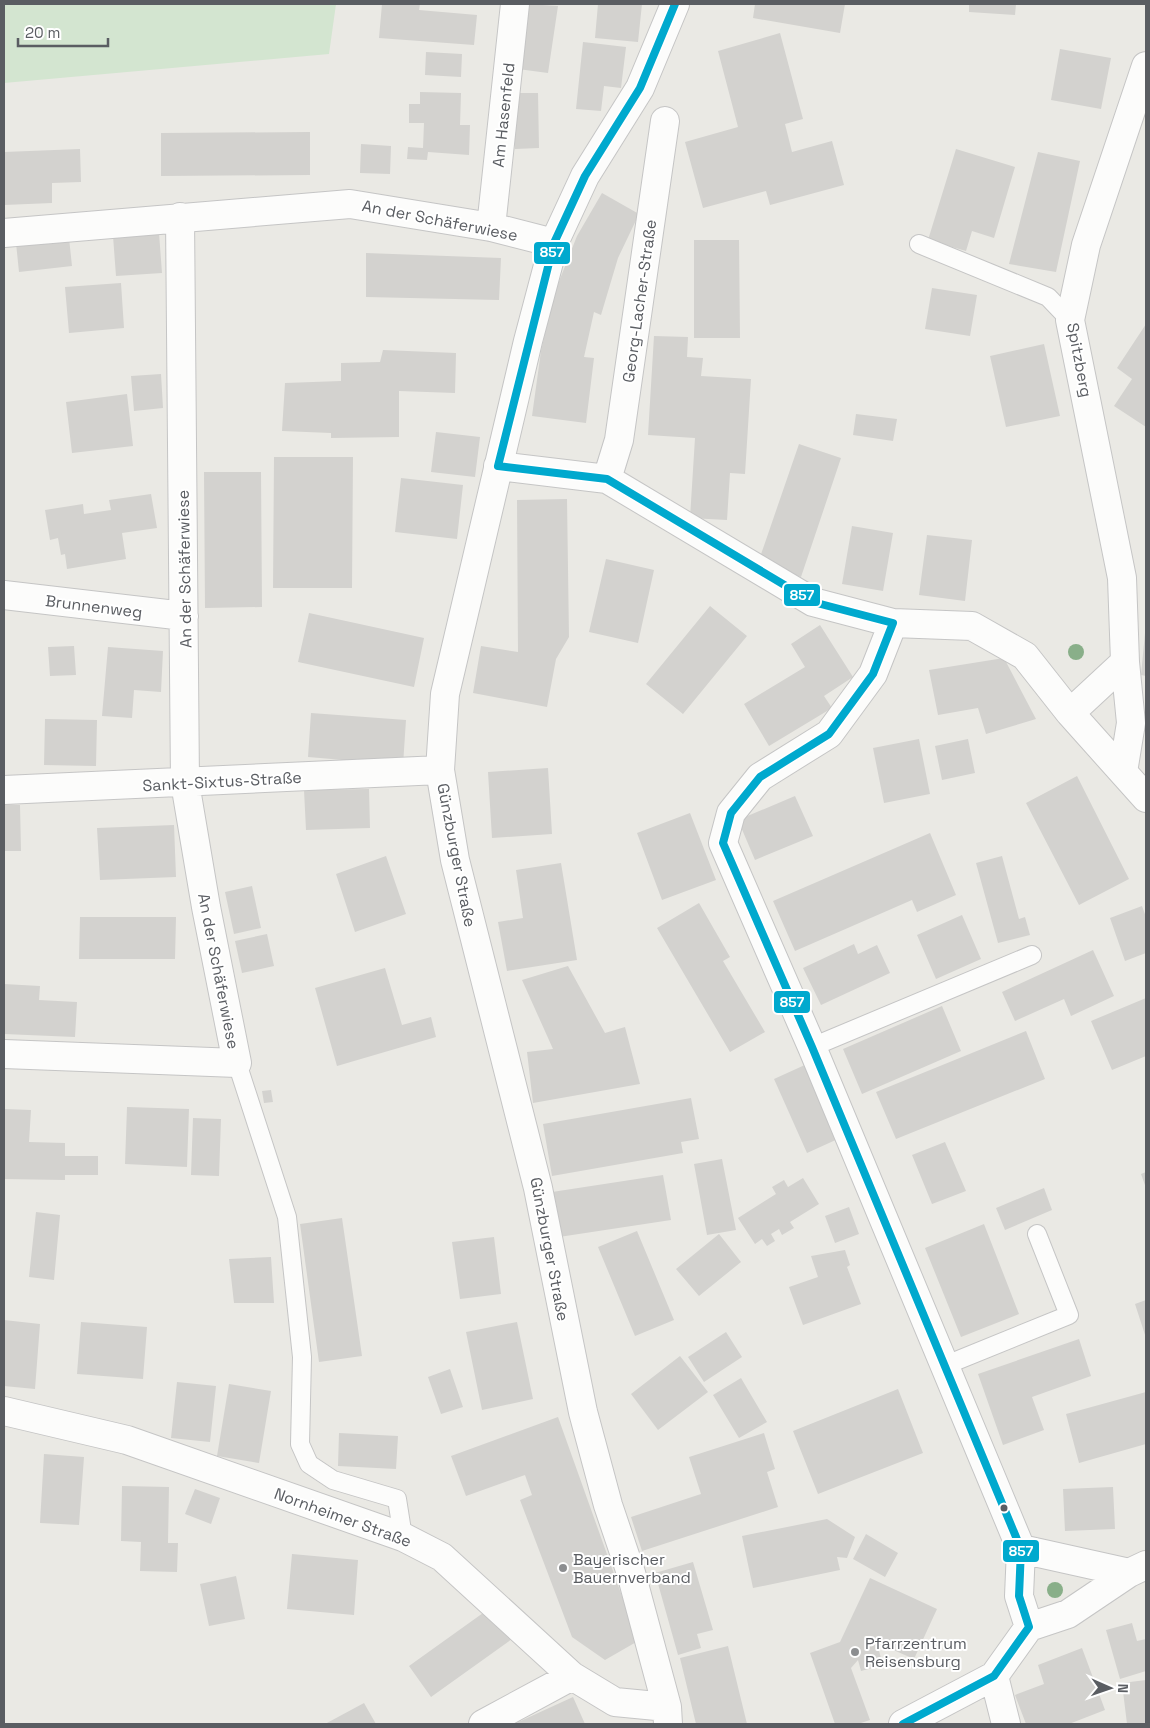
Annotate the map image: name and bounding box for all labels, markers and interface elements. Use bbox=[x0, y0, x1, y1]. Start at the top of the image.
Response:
scale bar bbox=[18, 15, 108, 47]
text: 20 m bbox=[25, 23, 60, 42]
street label: Am Hasenfeld bbox=[488, 62, 519, 169]
street label: An der Schäferwiese bbox=[360, 195, 520, 246]
street label: Georg-Lacher-Straße bbox=[618, 218, 661, 384]
line badge: 857 bbox=[533, 241, 571, 265]
text: 857 bbox=[540, 243, 564, 261]
street label: Spitzberg bbox=[1062, 321, 1097, 399]
street label: An der Schäferwiese bbox=[173, 490, 196, 648]
line badge: 857 bbox=[783, 583, 821, 607]
text: 857 bbox=[790, 586, 814, 604]
street label: Brunnenweg bbox=[44, 590, 144, 623]
street label: Sankt-Sixtus-Straße bbox=[142, 767, 302, 796]
street label: Günzburger Straße bbox=[432, 781, 481, 929]
street label: An der Schäferwiese bbox=[193, 891, 244, 1051]
line badge: 857 bbox=[773, 990, 811, 1014]
text: 857 bbox=[780, 993, 804, 1011]
street label: Günzburger Straße bbox=[525, 1175, 574, 1323]
street label: Nornheimer Straße bbox=[271, 1483, 414, 1552]
unlabelled marker bbox=[999, 1503, 1009, 1513]
line badge: 857 bbox=[1002, 1539, 1040, 1563]
text: 857 bbox=[1009, 1542, 1033, 1560]
place label: Bayerischer Bauernverband bbox=[573, 1549, 691, 1588]
marker: Bayerischer Bauernverband bbox=[557, 1562, 569, 1574]
place label: Pfarrzentrum Reisensburg bbox=[865, 1633, 967, 1672]
marker: Pfarrzentrum Reisensburg bbox=[849, 1646, 861, 1658]
north arrow bbox=[1085, 1663, 1135, 1713]
text: N bbox=[1114, 1683, 1132, 1693]

